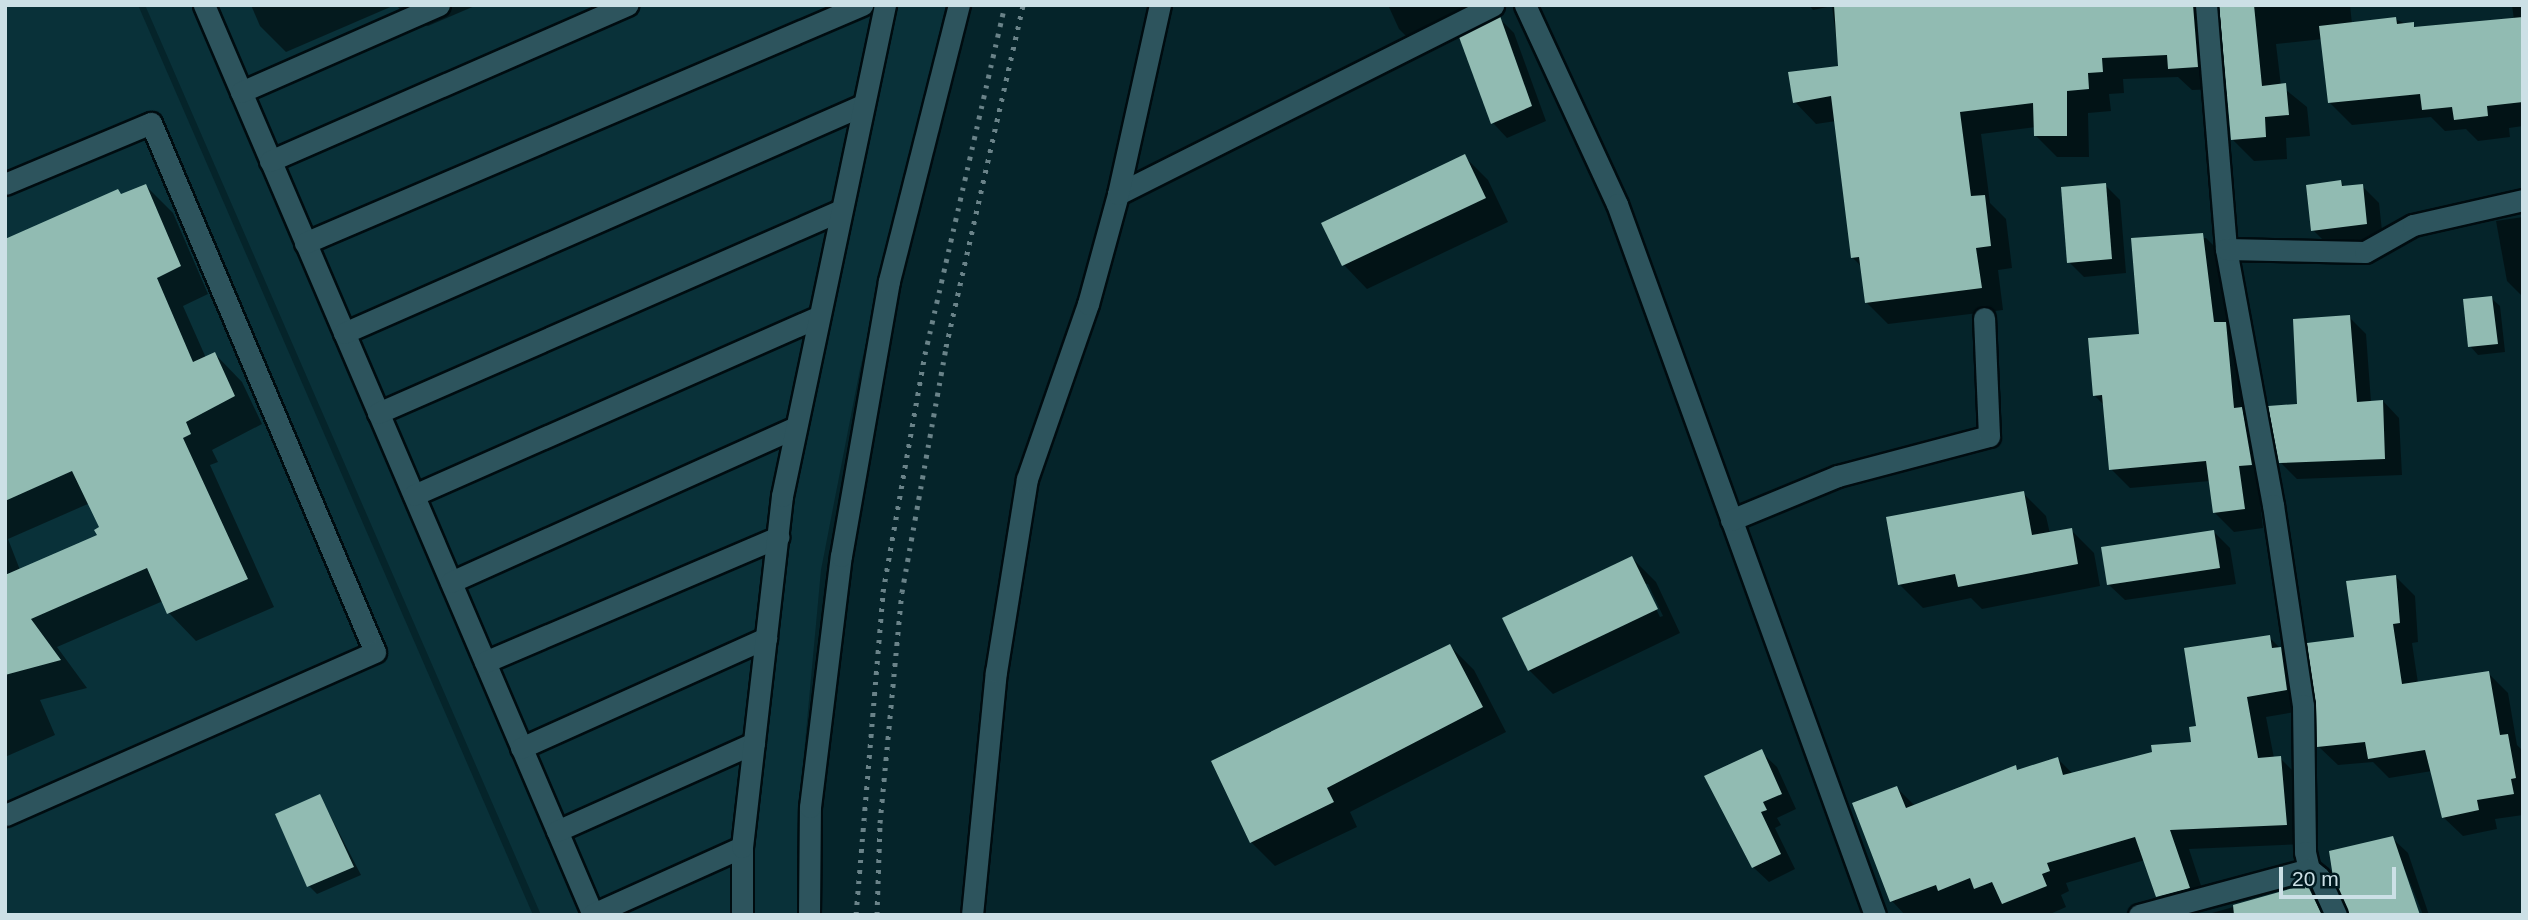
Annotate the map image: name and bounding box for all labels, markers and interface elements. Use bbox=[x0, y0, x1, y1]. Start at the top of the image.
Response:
scale bar bbox=[2283, 853, 2400, 897]
text: 20 m bbox=[2292, 867, 2339, 890]

